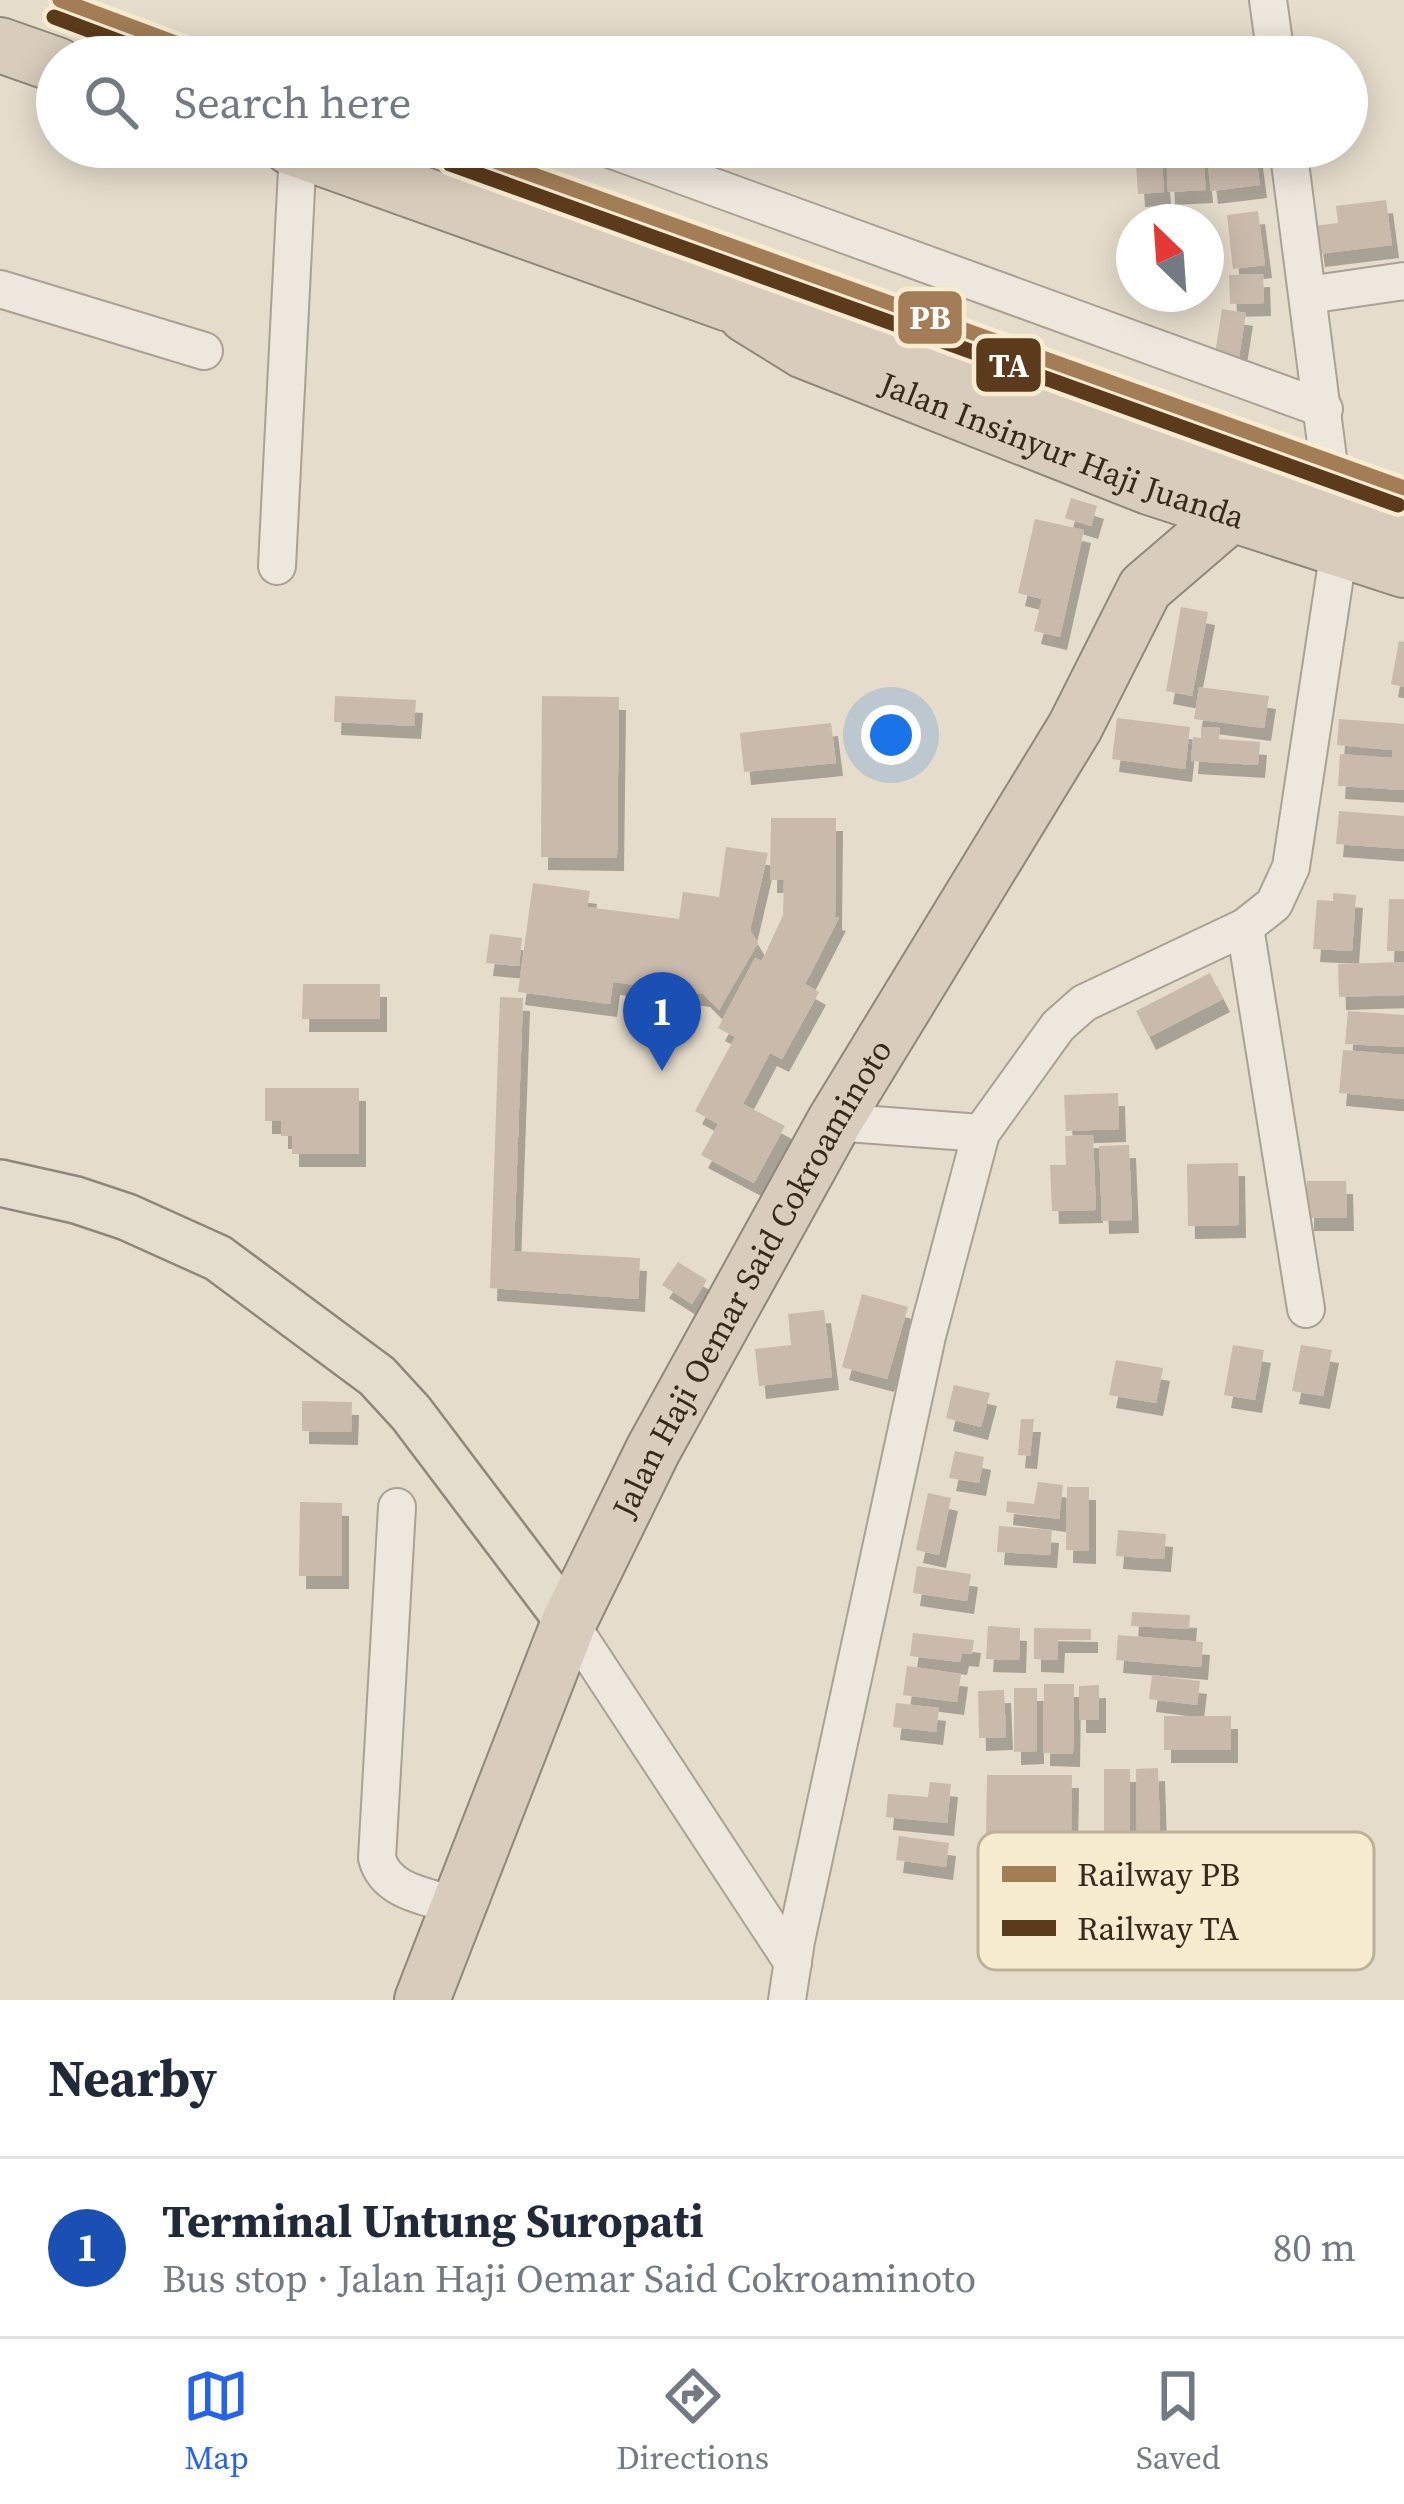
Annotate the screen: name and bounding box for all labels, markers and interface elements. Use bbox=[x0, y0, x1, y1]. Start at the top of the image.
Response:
search box bbox=[36, 36, 1368, 168]
icon: search bbox=[78, 69, 144, 135]
text: Search here bbox=[174, 71, 411, 133]
north arrow bbox=[1116, 204, 1224, 312]
line badge: PB bbox=[896, 289, 964, 346]
text: PB bbox=[909, 295, 951, 340]
line badge: TA bbox=[974, 336, 1043, 394]
text: TA bbox=[989, 343, 1029, 388]
street label: Jalan Insinyur Haji Juanda bbox=[872, 360, 1251, 539]
your location bbox=[861, 705, 921, 765]
pin: 1 bbox=[623, 972, 701, 1071]
street label: Jalan Haji Oemar Said Cokroaminoto bbox=[601, 1030, 902, 1526]
legend bbox=[978, 1832, 1374, 1970]
text: Railway PB bbox=[1077, 1852, 1240, 1897]
text: Railway TA bbox=[1077, 1906, 1239, 1951]
text: Nearby bbox=[48, 2043, 217, 2113]
text: Terminal Untung Suropati bbox=[162, 2190, 704, 2252]
text: 1 bbox=[76, 2221, 98, 2274]
text: 80 m bbox=[1273, 2221, 1356, 2274]
text: Bus stop · Jalan Haji Oemar Said Cokroaminoto bbox=[162, 2252, 976, 2305]
tab: Map bbox=[183, 2363, 249, 2480]
tab: Directions bbox=[616, 2363, 769, 2480]
tab: Saved bbox=[1136, 2363, 1221, 2480]

